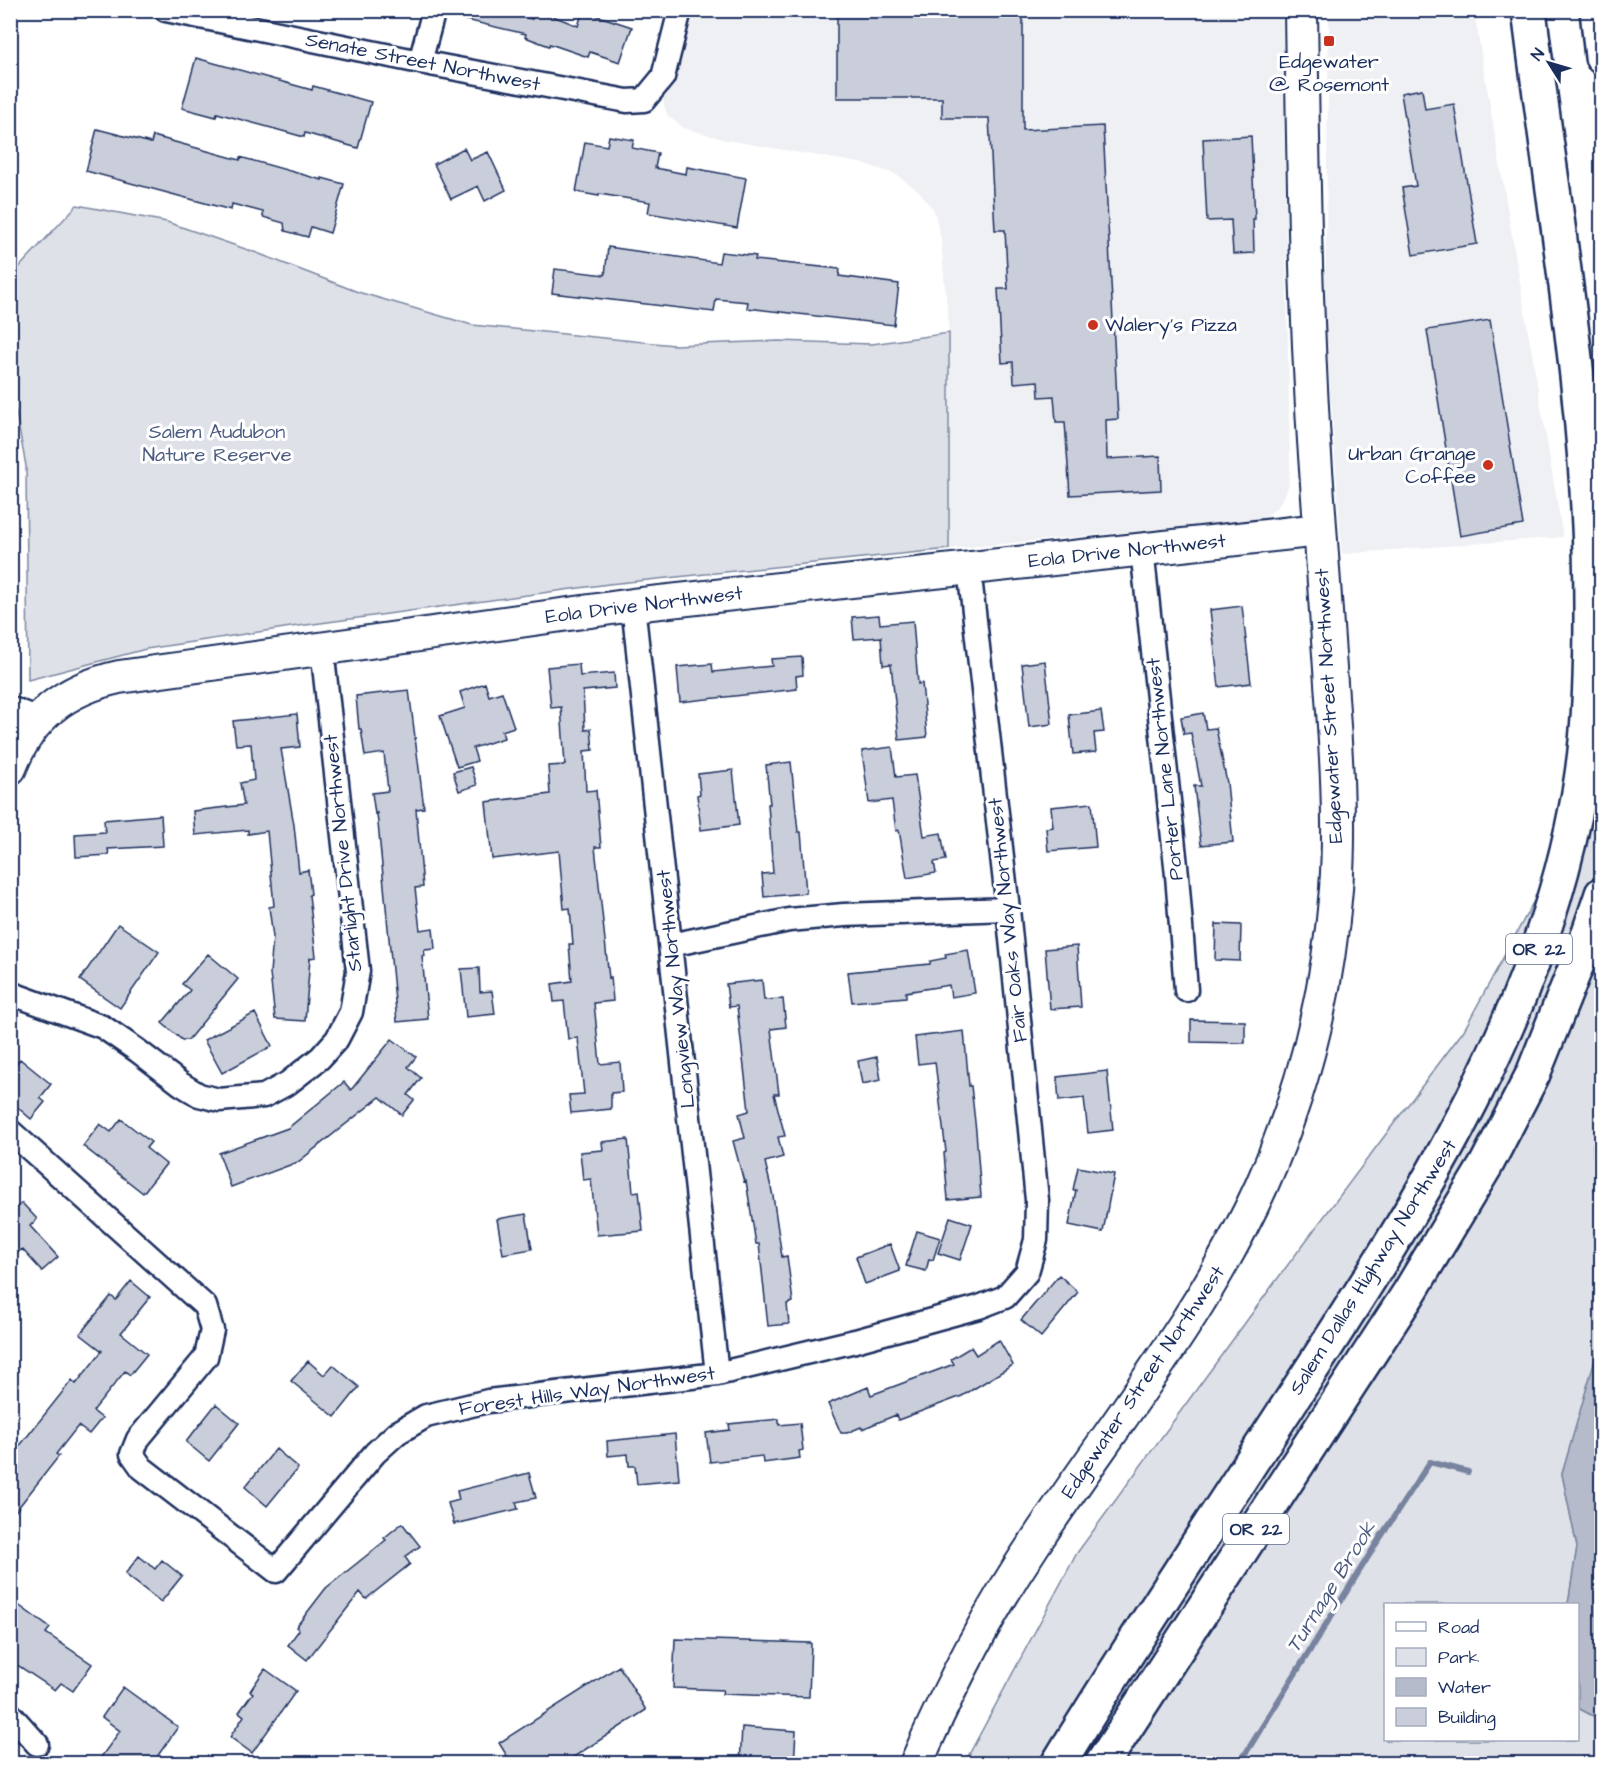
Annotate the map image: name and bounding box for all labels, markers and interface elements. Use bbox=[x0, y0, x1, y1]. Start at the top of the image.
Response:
street label: Senate Street Northwest bbox=[303, 26, 543, 98]
north arrow bbox=[1519, 33, 1579, 93]
marker: Edgewater @ Rosemont bbox=[1322, 34, 1336, 48]
text: N bbox=[1526, 44, 1550, 65]
place label: Edgewater @ Rosemont bbox=[1269, 48, 1389, 99]
place label: Walery's Pizza bbox=[1105, 311, 1237, 340]
marker: Walery's Pizza bbox=[1086, 318, 1100, 332]
park label: Salem Audubon Nature Reserve bbox=[143, 418, 292, 469]
place label: Urban Grange Coffee bbox=[1348, 440, 1476, 491]
marker: Urban Grange Coffee bbox=[1481, 458, 1495, 472]
street label: Eola Drive Northwest bbox=[1027, 527, 1227, 575]
street label: Edgewater Street Northwest bbox=[1308, 568, 1351, 844]
street label: Eola Drive Northwest bbox=[544, 579, 744, 631]
street label: Porter Lane Northwest bbox=[1139, 656, 1191, 882]
street label: Starlight Drive Northwest bbox=[317, 733, 370, 973]
street label: Fair Oaks Way Northwest bbox=[981, 796, 1036, 1044]
street label: Longview Way Northwest bbox=[650, 868, 703, 1110]
road number: OR 22 bbox=[1506, 934, 1572, 964]
street label: Salem Dallas Highway Northwest bbox=[1282, 1134, 1464, 1401]
street label: Edgewater Street Northwest bbox=[1054, 1260, 1232, 1504]
street label: Forest Hills Way Northwest bbox=[457, 1359, 717, 1424]
road number: OR 22 bbox=[1223, 1514, 1289, 1544]
water label: Turnage Brook bbox=[1279, 1515, 1385, 1659]
legend bbox=[1384, 1603, 1579, 1741]
text: Road bbox=[1438, 1615, 1479, 1640]
text: Park bbox=[1438, 1645, 1480, 1670]
text: Water bbox=[1438, 1675, 1491, 1700]
text: Building bbox=[1438, 1705, 1496, 1731]

